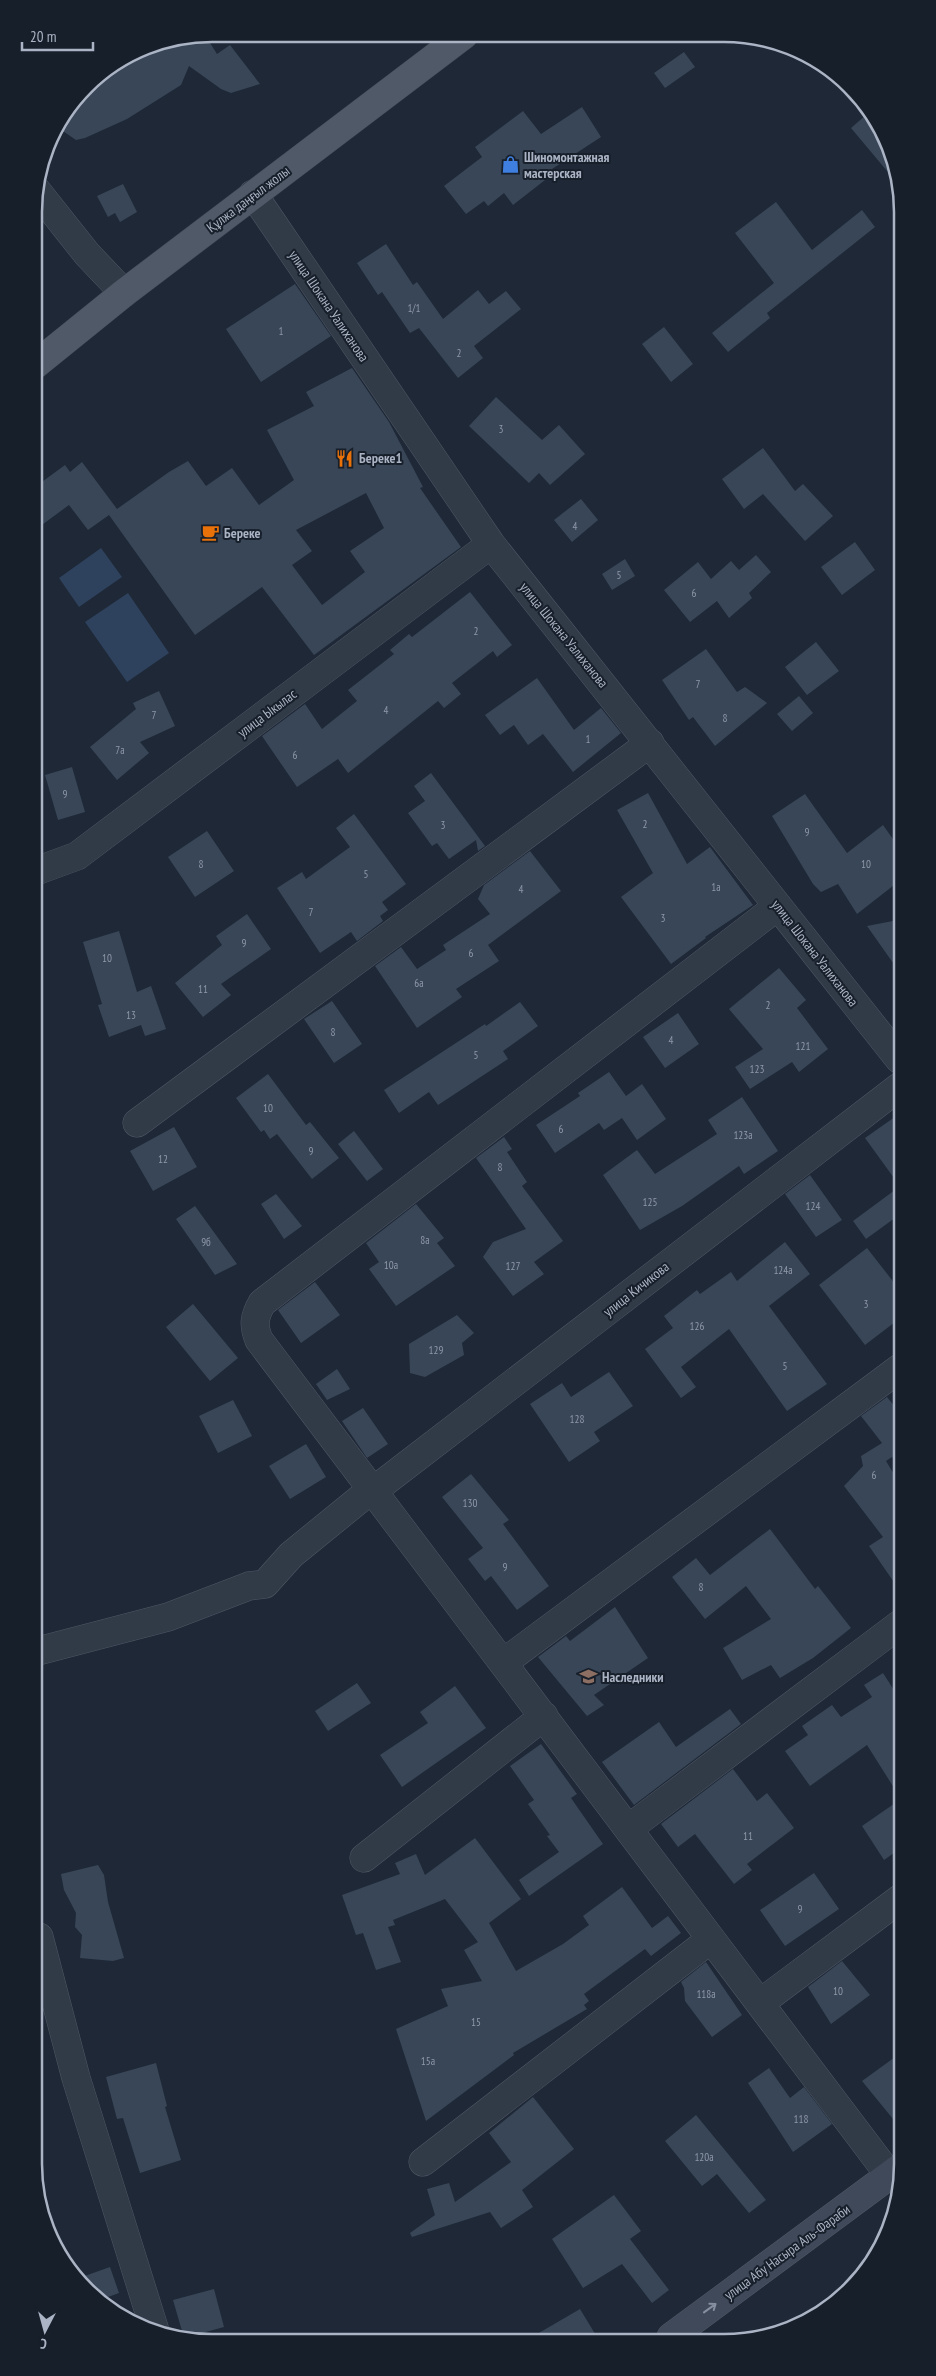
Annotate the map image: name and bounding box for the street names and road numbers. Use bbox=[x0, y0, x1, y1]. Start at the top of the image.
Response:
street label: Құлжа даңғыл жолы bbox=[203, 162, 293, 236]
street label: улица Шокана Уалиханова bbox=[285, 247, 373, 365]
street label: улица Шокана Уалиханова bbox=[516, 579, 612, 691]
street label: улица Ыкылас bbox=[234, 685, 300, 741]
street label: улица Шокана Уалиханова bbox=[768, 896, 862, 1010]
street label: улица Кичикова bbox=[599, 1258, 673, 1320]
street label: улица Абу Насыра Аль-Фараби bbox=[720, 2200, 854, 2304]

